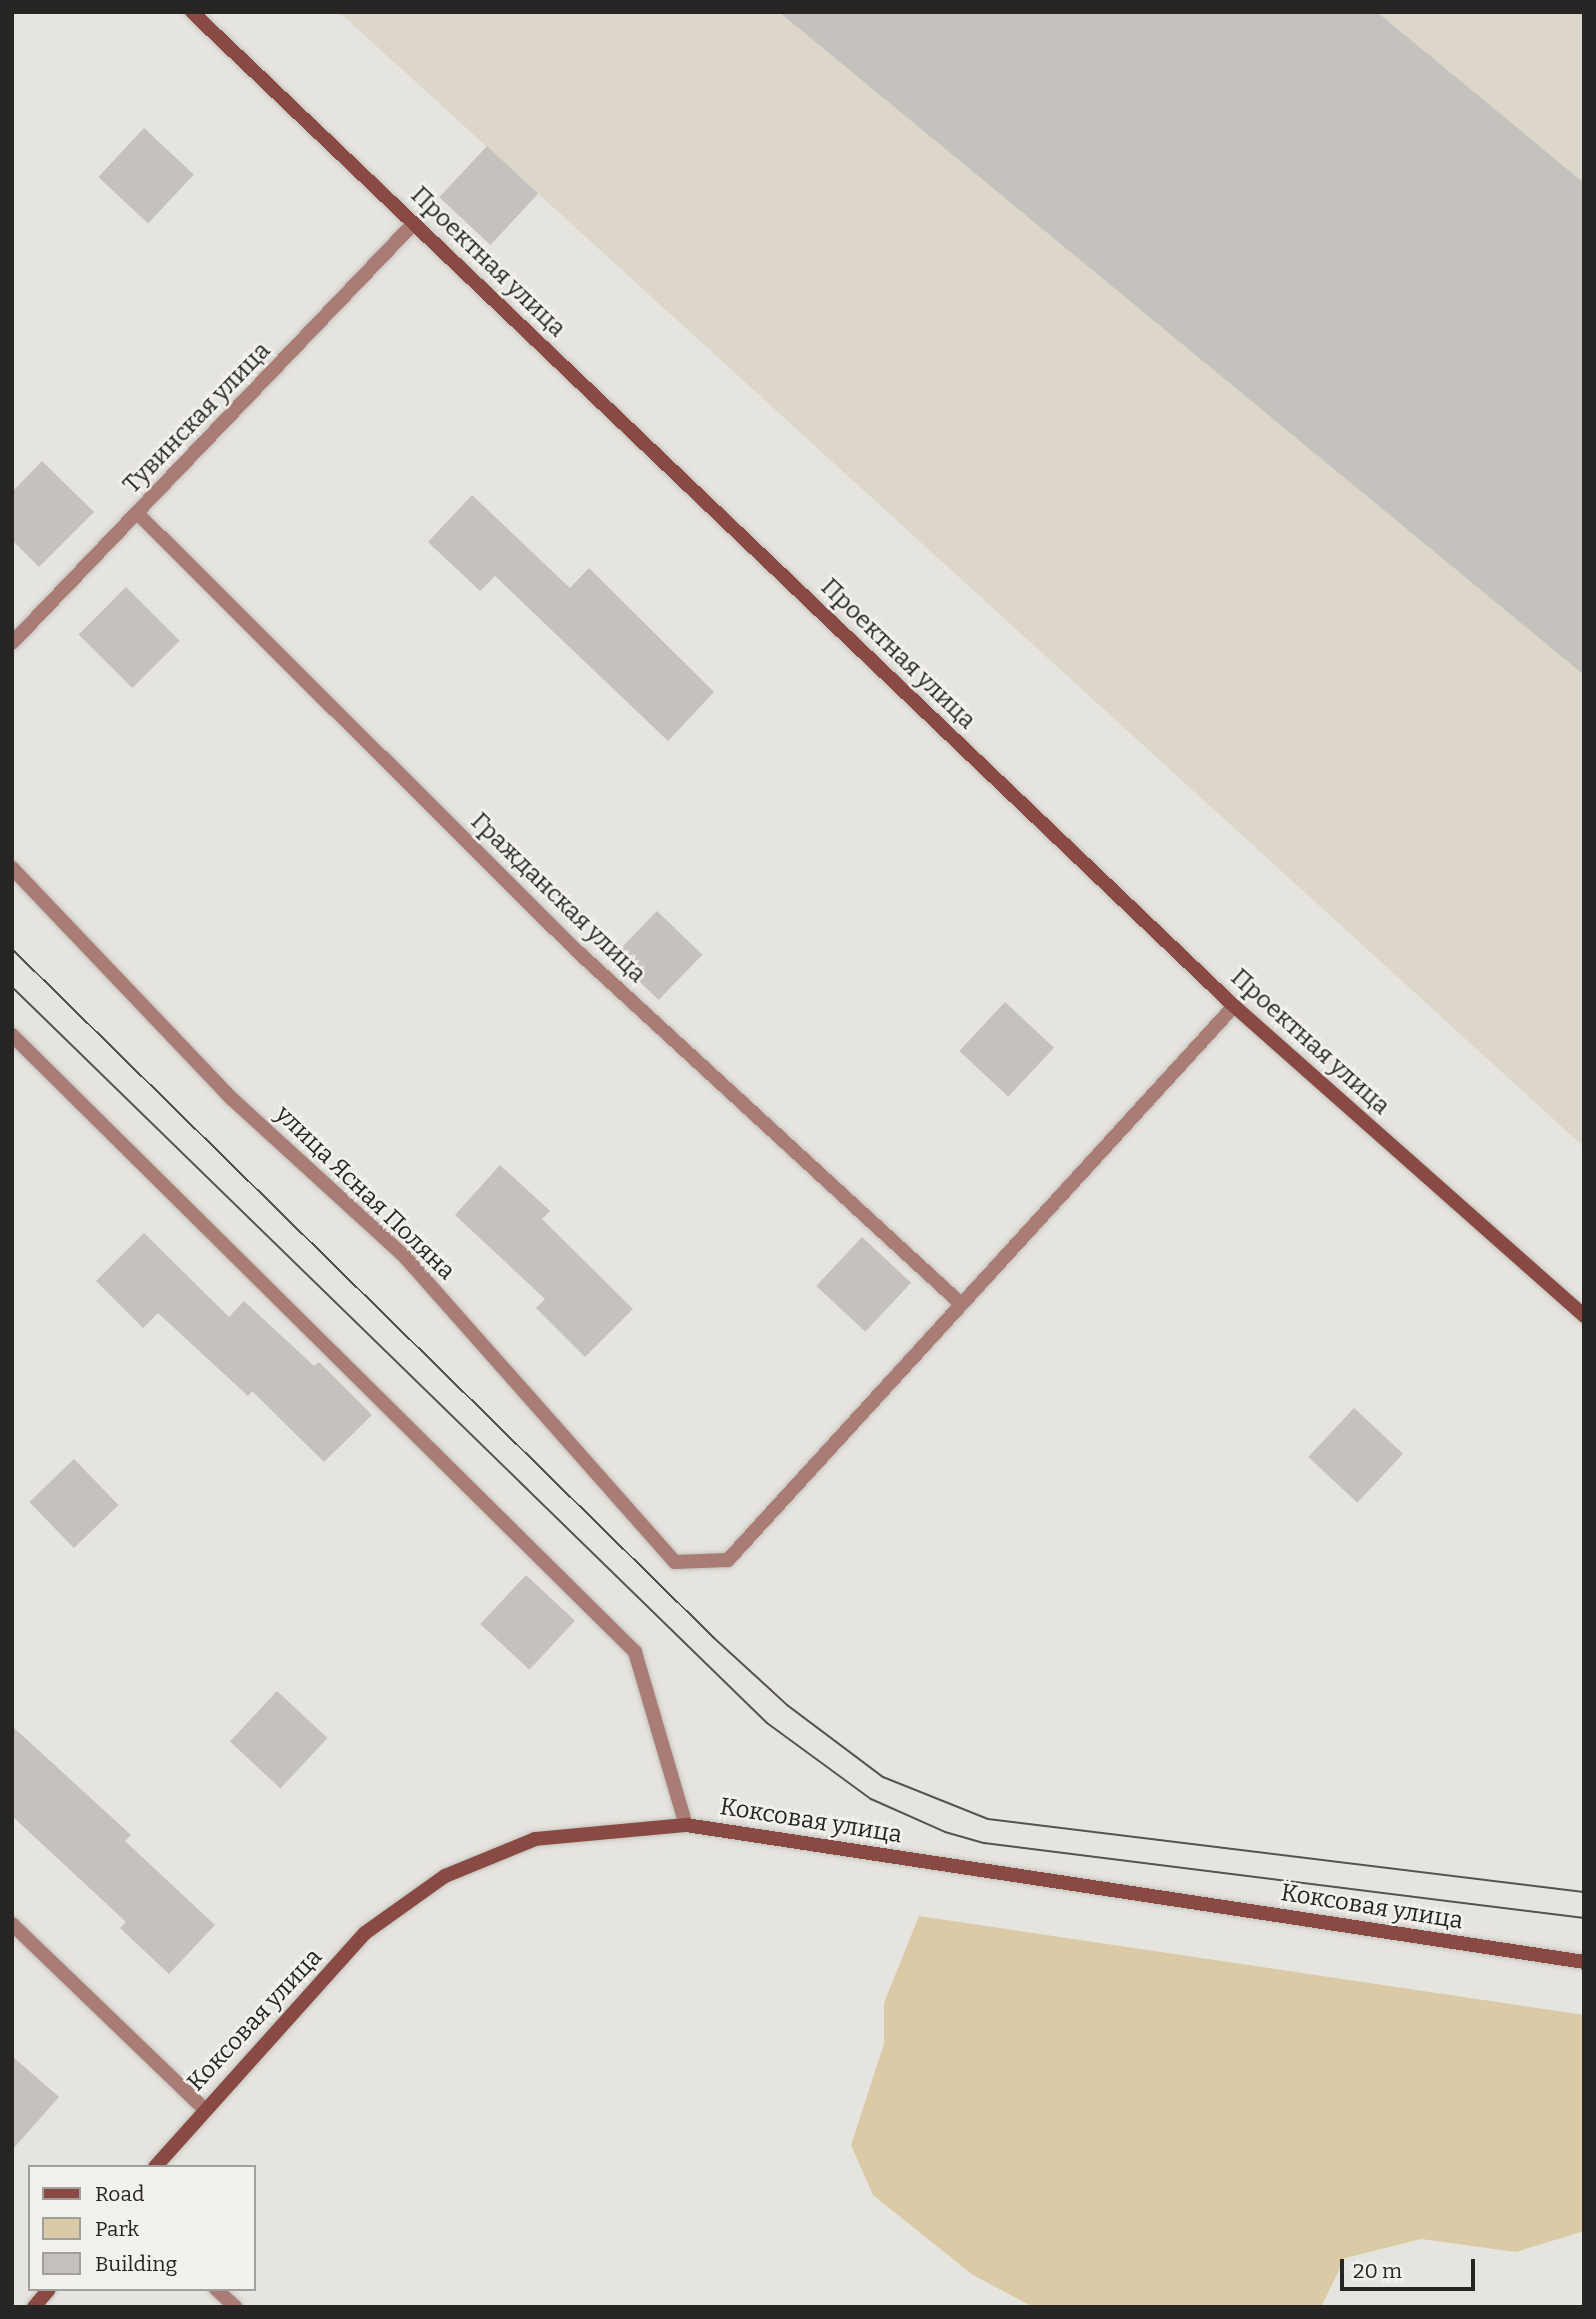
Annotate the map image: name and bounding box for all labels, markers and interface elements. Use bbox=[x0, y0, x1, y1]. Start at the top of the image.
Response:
street label: Проектная улица bbox=[405, 181, 571, 343]
street label: Тувинская улица bbox=[118, 336, 276, 500]
street label: Проектная улица bbox=[815, 573, 981, 735]
street label: Гражданская улица bbox=[465, 807, 651, 989]
street label: Проектная улица bbox=[1225, 963, 1395, 1121]
street label: улица Ясная Поляна bbox=[269, 1100, 461, 1286]
street label: Коксовая улица bbox=[718, 1792, 904, 1850]
street label: Коксовая улица bbox=[1279, 1878, 1465, 1936]
street label: Коксовая улица bbox=[182, 1943, 328, 2097]
legend bbox=[28, 2165, 256, 2291]
text: Road bbox=[95, 2181, 144, 2207]
text: Park bbox=[95, 2216, 139, 2242]
scale bar bbox=[1344, 2246, 1479, 2290]
text: Building bbox=[95, 2251, 177, 2277]
text: 20 m bbox=[1353, 2258, 1402, 2284]

